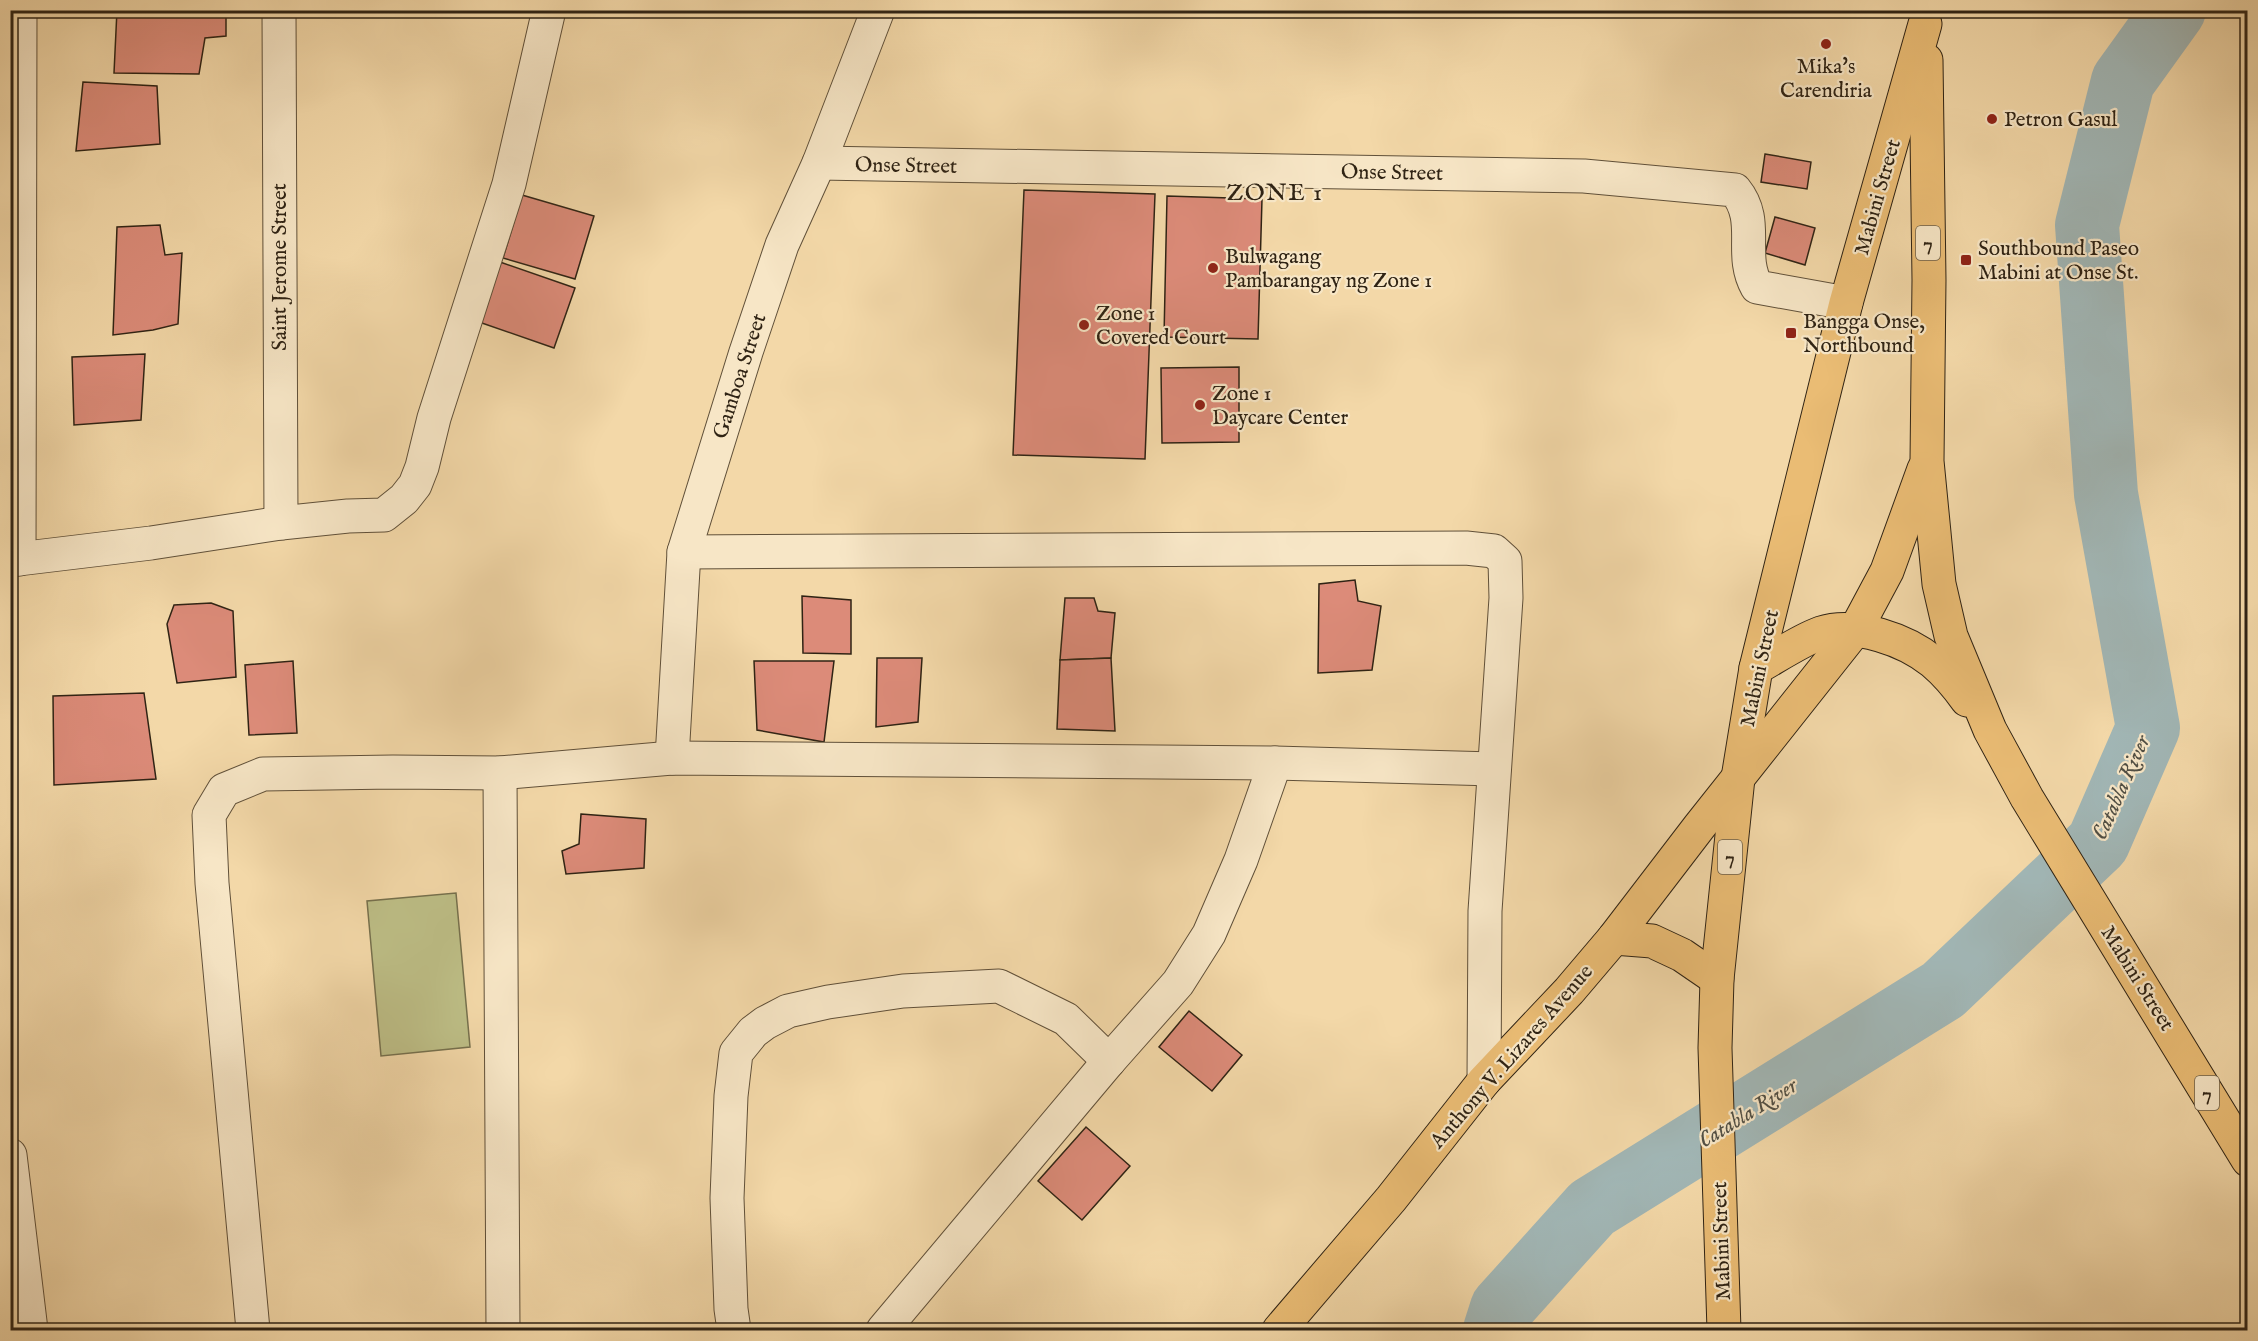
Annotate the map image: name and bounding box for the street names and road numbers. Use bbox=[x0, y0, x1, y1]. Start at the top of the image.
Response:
street label: Mabini Street bbox=[1849, 136, 1908, 258]
street label: Onse Street bbox=[855, 152, 957, 181]
street label: Onse Street bbox=[1341, 159, 1443, 188]
street label: Saint Jerome Street bbox=[267, 183, 294, 351]
road number: 7 bbox=[1916, 226, 1940, 260]
street label: Gamboa Street bbox=[707, 310, 773, 443]
street label: Mabini Street bbox=[1735, 607, 1786, 729]
road number: 7 bbox=[1718, 840, 1742, 874]
street label: Mabini Street bbox=[2094, 921, 2180, 1036]
street label: Anthony V. Lizares Avenue bbox=[1424, 959, 1600, 1155]
road number: 7 bbox=[2195, 1076, 2219, 1110]
street label: Mabini Street bbox=[1707, 1181, 1738, 1301]

